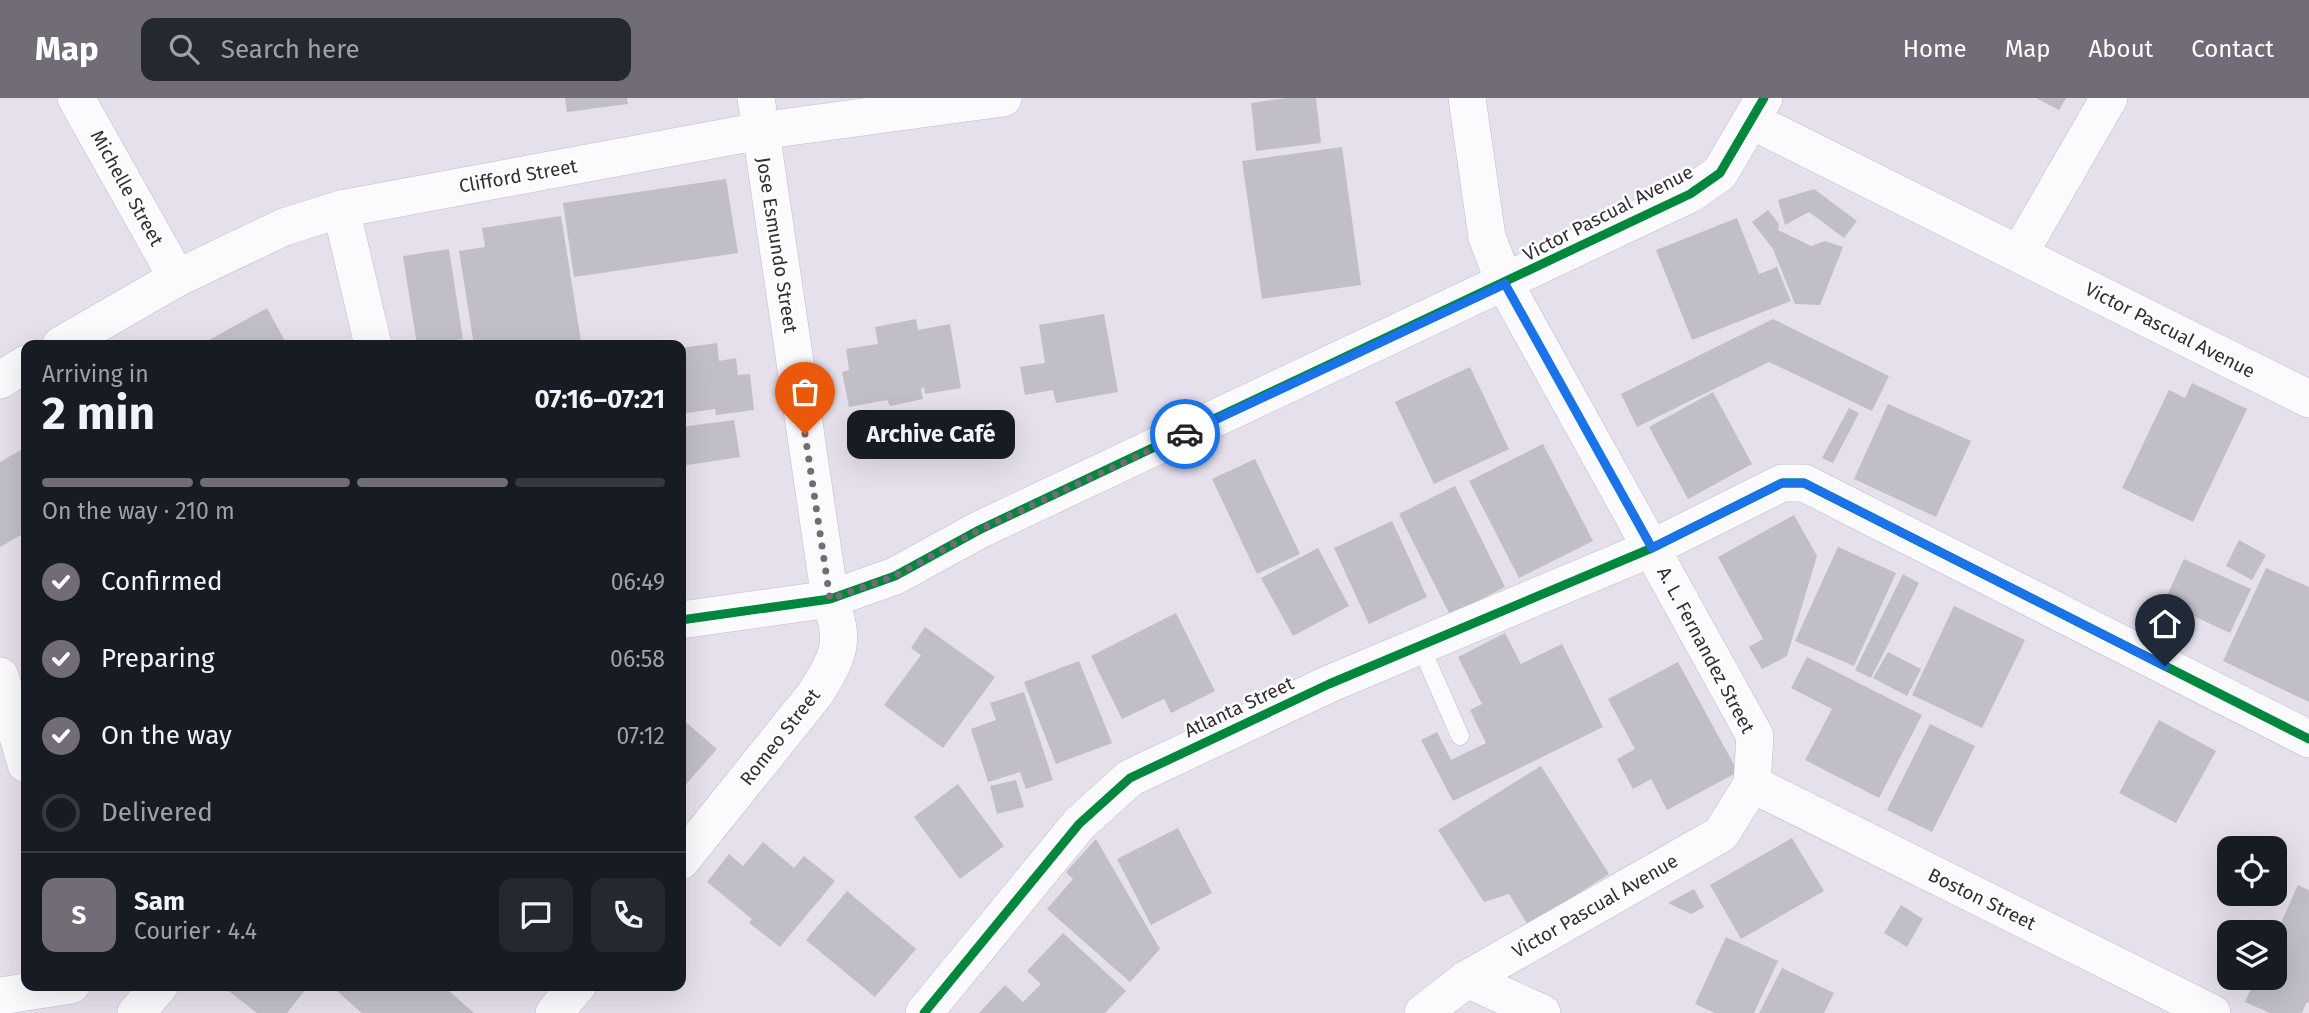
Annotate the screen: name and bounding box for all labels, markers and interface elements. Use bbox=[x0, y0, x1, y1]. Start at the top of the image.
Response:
search box bbox=[141, 18, 631, 81]
text: Map bbox=[35, 29, 99, 69]
icon: search bbox=[165, 30, 203, 68]
text: Search here bbox=[221, 34, 360, 65]
text: Home bbox=[1903, 35, 1967, 63]
text: Map bbox=[2005, 35, 2051, 63]
text: About bbox=[2089, 35, 2153, 63]
text: Contact bbox=[2191, 35, 2274, 63]
street label: Michelle Street bbox=[86, 126, 168, 250]
street label: Clifford Street bbox=[457, 154, 579, 198]
street label: Jose Esmundo Street bbox=[752, 155, 802, 335]
street label: Victor Pascual Avenue bbox=[1519, 160, 1697, 266]
street label: Victor Pascual Avenue bbox=[2081, 277, 2259, 383]
text: Arriving in bbox=[42, 360, 149, 388]
pin bbox=[775, 362, 835, 434]
icon: bag bbox=[786, 373, 824, 411]
text: 07:16–07:21 bbox=[535, 384, 665, 415]
text: 2 min bbox=[42, 386, 155, 441]
courier bbox=[1150, 399, 1220, 469]
callout: Archive Café bbox=[847, 410, 1015, 458]
icon: car bbox=[1166, 415, 1204, 453]
text: Archive Café bbox=[867, 420, 995, 448]
text: On the way · 210 m bbox=[42, 497, 235, 525]
icon: check bbox=[42, 563, 80, 601]
street label: A. L. Fernandez Street bbox=[1652, 563, 1760, 737]
text: Confirmed bbox=[101, 566, 222, 597]
text: 06:49 bbox=[611, 568, 665, 596]
pin bbox=[2135, 594, 2195, 666]
icon: home bbox=[2146, 605, 2184, 643]
icon: check bbox=[42, 640, 80, 678]
text: Preparing bbox=[101, 643, 214, 674]
text: 06:58 bbox=[610, 645, 665, 673]
street label: Atlanta Street bbox=[1181, 672, 1298, 742]
street label: Romeo Street bbox=[735, 684, 825, 790]
icon: check bbox=[42, 717, 80, 755]
text: On the way bbox=[101, 720, 232, 751]
text: 07:12 bbox=[616, 722, 665, 750]
text: Delivered bbox=[101, 797, 213, 828]
map controls bbox=[2217, 836, 2287, 990]
button: locate bbox=[2217, 836, 2287, 906]
street label: Victor Pascual Avenue bbox=[1508, 849, 1682, 963]
street label: Boston Street bbox=[1924, 863, 2040, 935]
button: chat bbox=[499, 878, 573, 952]
button: phone bbox=[591, 878, 665, 952]
text: Sam bbox=[134, 886, 185, 917]
text: S bbox=[72, 900, 86, 931]
text: Courier · 4.4 bbox=[134, 917, 257, 945]
button: layers bbox=[2217, 920, 2287, 990]

